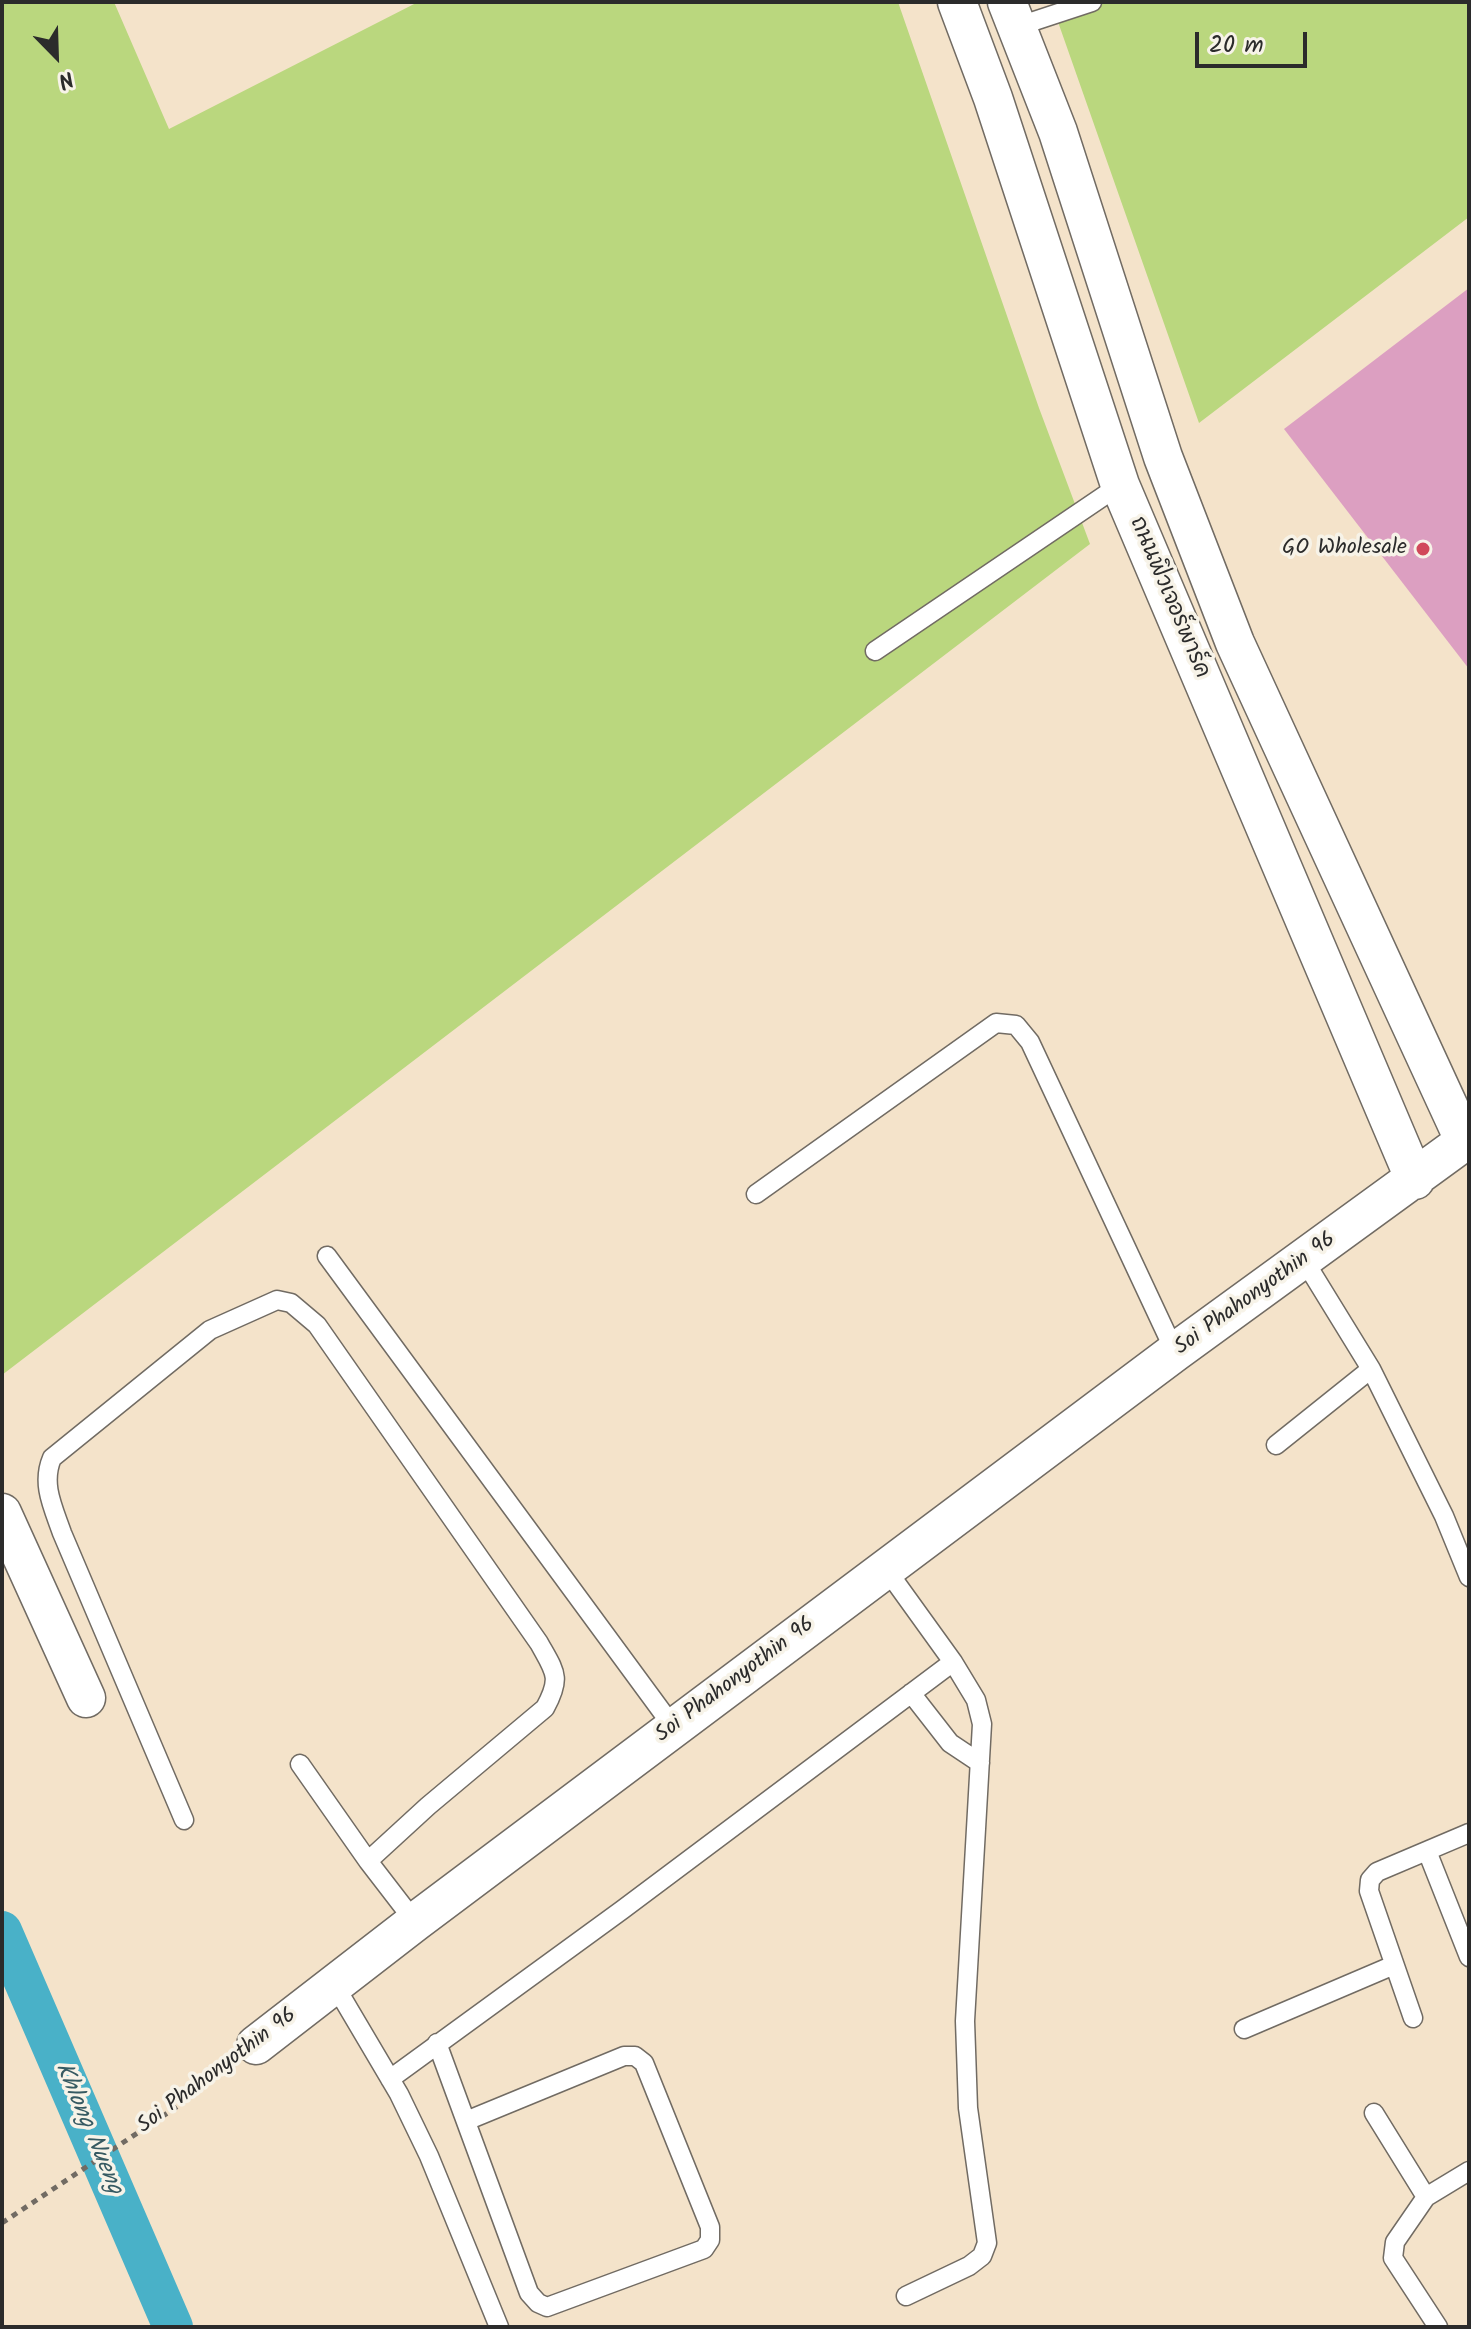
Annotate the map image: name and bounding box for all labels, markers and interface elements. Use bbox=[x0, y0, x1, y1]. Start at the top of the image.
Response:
north arrow bbox=[16, 16, 96, 96]
scale bar bbox=[1199, 16, 1311, 66]
text: 20 m bbox=[1209, 26, 1264, 65]
text: N bbox=[52, 60, 79, 97]
street label: ถนนฟิวเจอร์พาร์ค bbox=[1122, 513, 1214, 683]
place label: GO Wholesale bbox=[1282, 536, 1407, 562]
marker: GO Wholesale bbox=[1414, 540, 1432, 558]
street label: Soi Phahonyothin 96 bbox=[1170, 1228, 1342, 1362]
street label: Soi Phahonyothin 96 bbox=[651, 1613, 821, 1749]
street label: Soi Phahonyothin 96 bbox=[133, 2004, 303, 2140]
water label: Khlong Nueng bbox=[46, 2059, 128, 2199]

